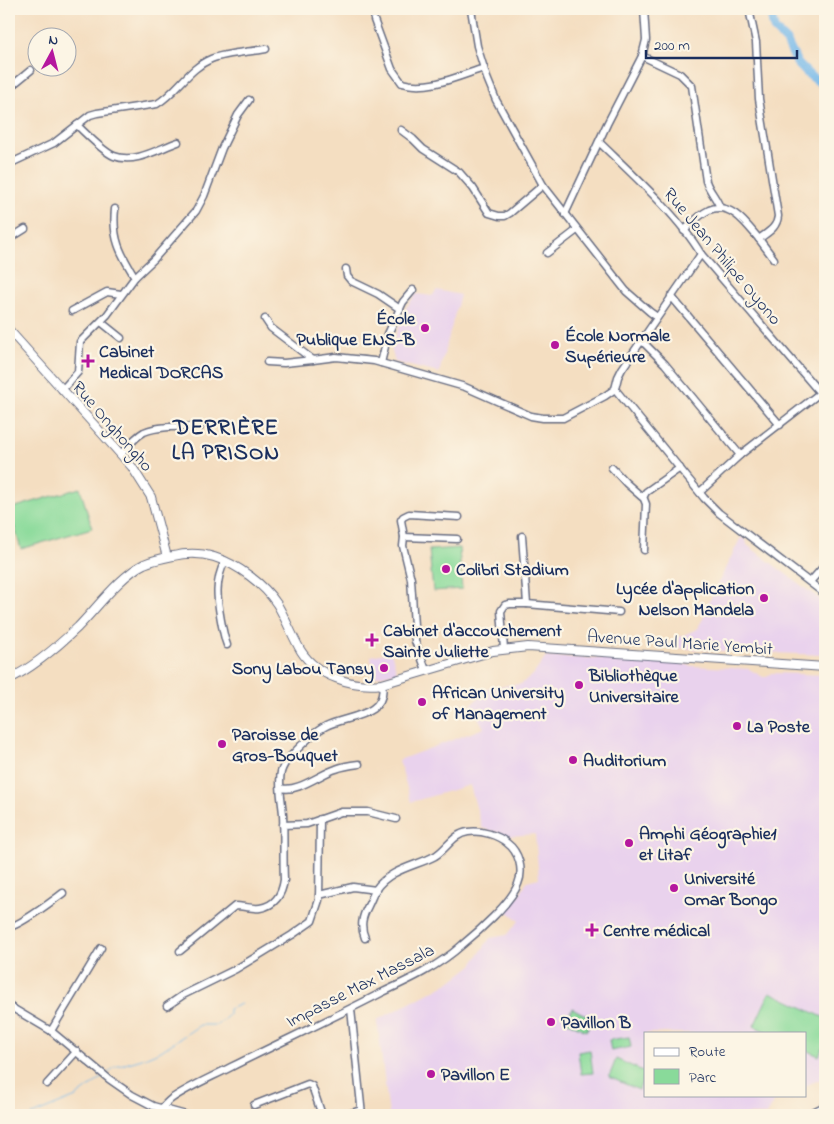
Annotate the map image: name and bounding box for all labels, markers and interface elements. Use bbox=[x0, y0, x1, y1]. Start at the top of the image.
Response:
north arrow bbox=[28, 28, 78, 78]
scale bar bbox=[646, 28, 798, 60]
text: N bbox=[47, 30, 59, 52]
text: 200 m bbox=[654, 35, 690, 57]
street label: Rue Jean Philipe Oyono bbox=[656, 183, 787, 332]
place label: École Publique ENS-B bbox=[296, 307, 416, 354]
marker: École Publique ENS-B bbox=[419, 322, 431, 334]
place label: École Normale Supérieure bbox=[565, 324, 671, 371]
marker: École Normale Supérieure bbox=[549, 339, 561, 351]
place label: Cabinet Medical DORCAS bbox=[99, 340, 224, 387]
marker: Cabinet Medical DORCAS bbox=[81, 354, 95, 368]
street label: Rue Onghongho bbox=[64, 376, 158, 479]
district label: DERRIÈRE LA PRISON bbox=[172, 413, 280, 470]
place label: Colibri Stadium bbox=[456, 558, 569, 584]
marker: Colibri Stadium bbox=[440, 563, 452, 575]
place label: Lycée d'application Nelson Mandela bbox=[616, 577, 754, 624]
marker: Lycée d'application Nelson Mandela bbox=[758, 592, 770, 604]
place label: Cabinet d'accouchement Sainte Juliette bbox=[383, 619, 563, 666]
street label: Avenue Paul Marie Yembit bbox=[586, 625, 774, 663]
marker: Cabinet d'accouchement Sainte Juliette bbox=[365, 633, 379, 647]
place label: Sony Labou Tansy bbox=[232, 657, 374, 684]
marker: Sony Labou Tansy bbox=[378, 662, 390, 674]
place label: Bibliothèque Universitaire bbox=[588, 664, 680, 711]
marker: Bibliothèque Universitaire bbox=[573, 679, 585, 691]
place label: African University of Management bbox=[432, 681, 564, 729]
marker: African University of Management bbox=[416, 696, 428, 708]
place label: La Poste bbox=[747, 715, 811, 741]
marker: La Poste bbox=[731, 720, 743, 732]
place label: Paroisse de Gros-Bouquet bbox=[232, 723, 339, 770]
marker: Paroisse de Gros-Bouquet bbox=[216, 738, 228, 750]
place label: Auditorium bbox=[583, 749, 666, 775]
marker: Auditorium bbox=[567, 754, 579, 766]
place label: Amphi Géographie1 et Litaf bbox=[639, 822, 777, 869]
marker: Amphi Géographie1 et Litaf bbox=[623, 837, 635, 849]
place label: Université Omar Bongo bbox=[684, 867, 777, 915]
marker: Université Omar Bongo bbox=[668, 882, 680, 894]
place label: Centre médical bbox=[603, 919, 710, 945]
marker: Centre médical bbox=[585, 923, 599, 937]
street label: Impasse Max Massala bbox=[282, 938, 440, 1035]
place label: Pavillon B bbox=[561, 1011, 631, 1037]
marker: Pavillon B bbox=[545, 1016, 557, 1028]
legend bbox=[644, 1032, 806, 1096]
text: Route bbox=[689, 1041, 726, 1063]
place label: Pavillon E bbox=[441, 1063, 510, 1089]
text: Parc bbox=[689, 1067, 717, 1089]
marker: Pavillon E bbox=[425, 1068, 437, 1080]

